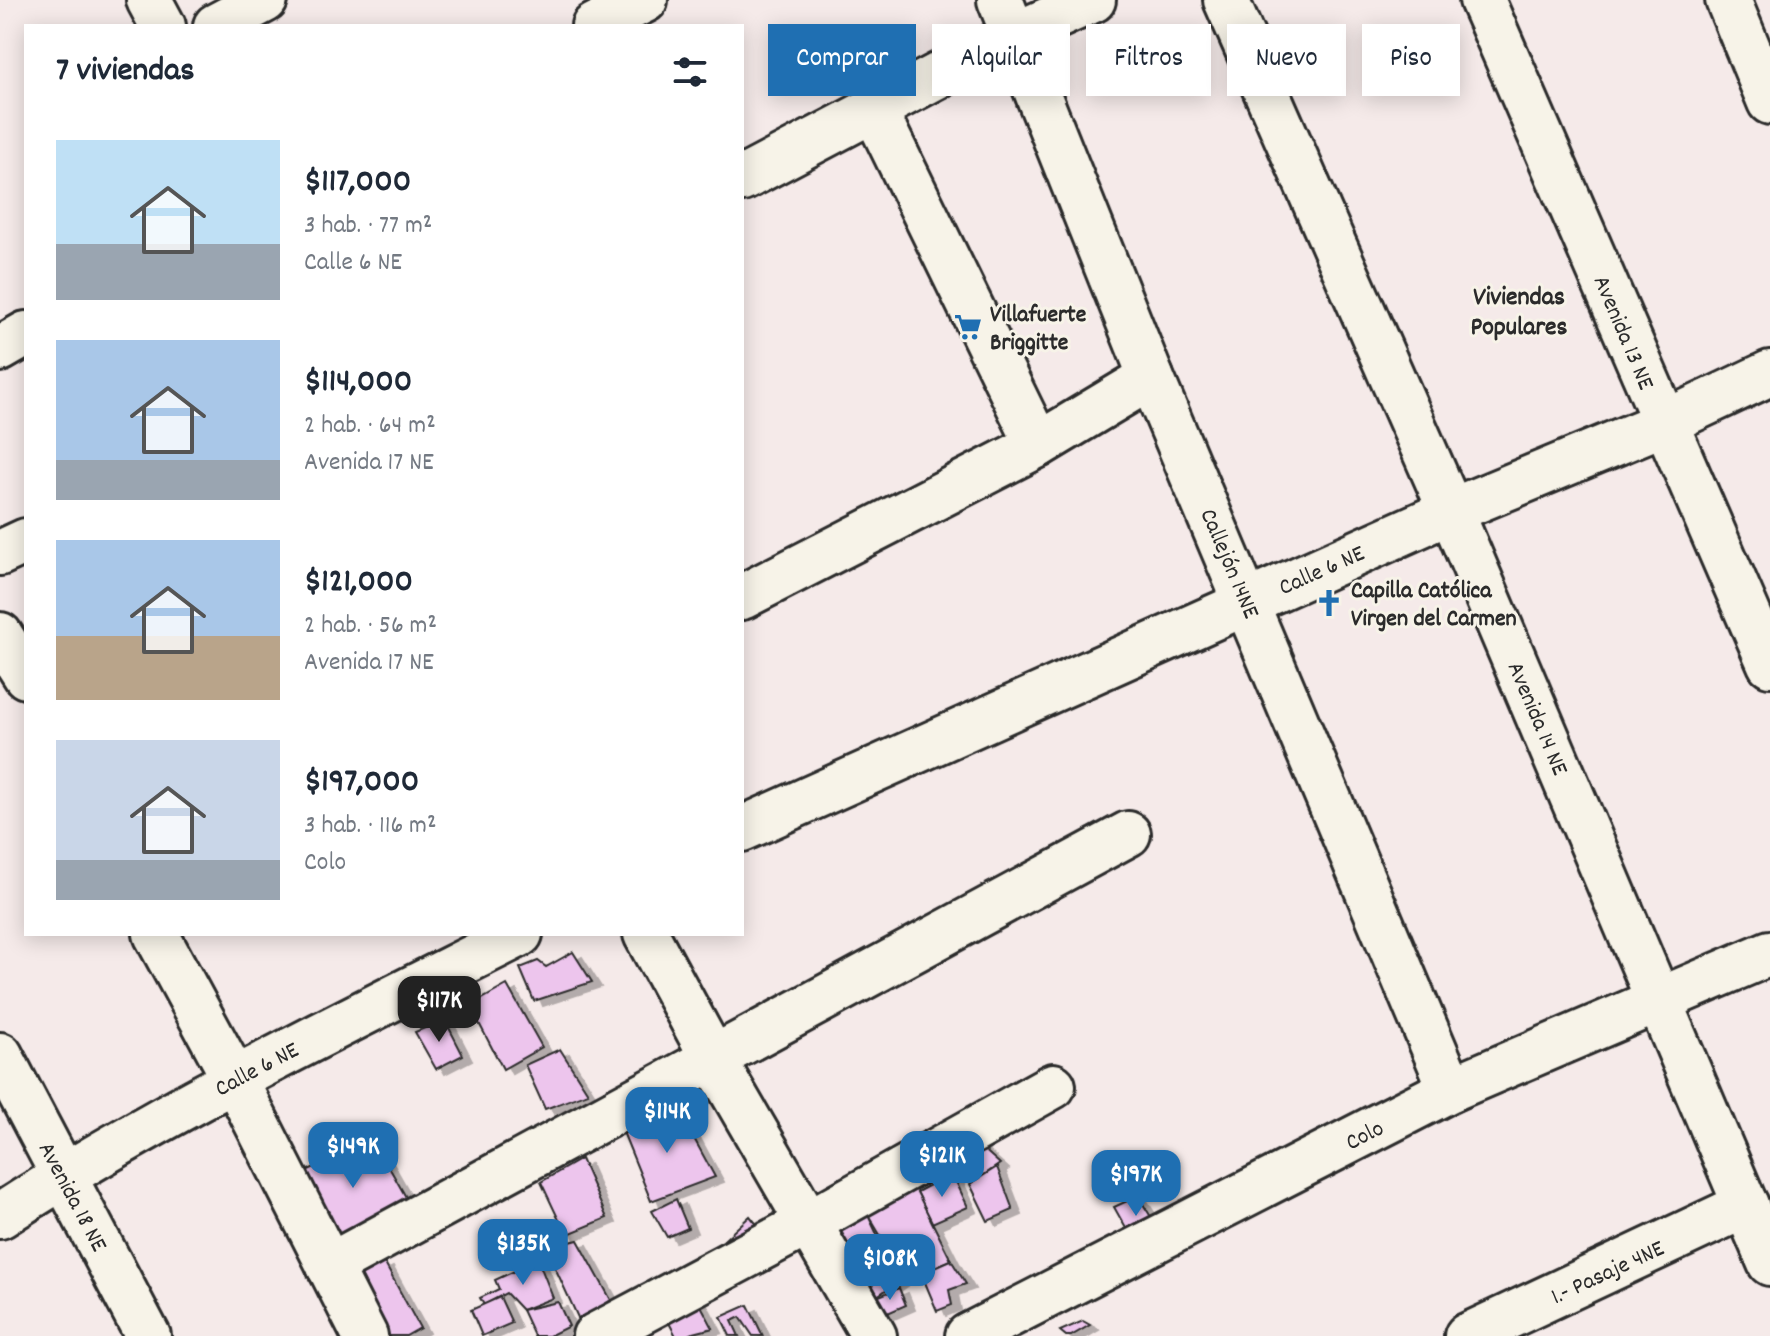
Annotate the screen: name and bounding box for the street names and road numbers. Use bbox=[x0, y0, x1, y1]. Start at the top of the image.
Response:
street label: Avenida 13 NE bbox=[1583, 271, 1662, 396]
street label: Callejón 14NE bbox=[1190, 504, 1267, 625]
street label: Calle 6 NE bbox=[1274, 538, 1371, 606]
street label: Avenida 14 NE bbox=[1497, 657, 1575, 781]
street label: Calle 6 NE bbox=[209, 1034, 305, 1107]
street label: Colo bbox=[1340, 1113, 1390, 1161]
street label: Avenida 18 NE bbox=[28, 1136, 115, 1259]
street label: 1.- Pasaje 4NE bbox=[1546, 1233, 1671, 1315]

